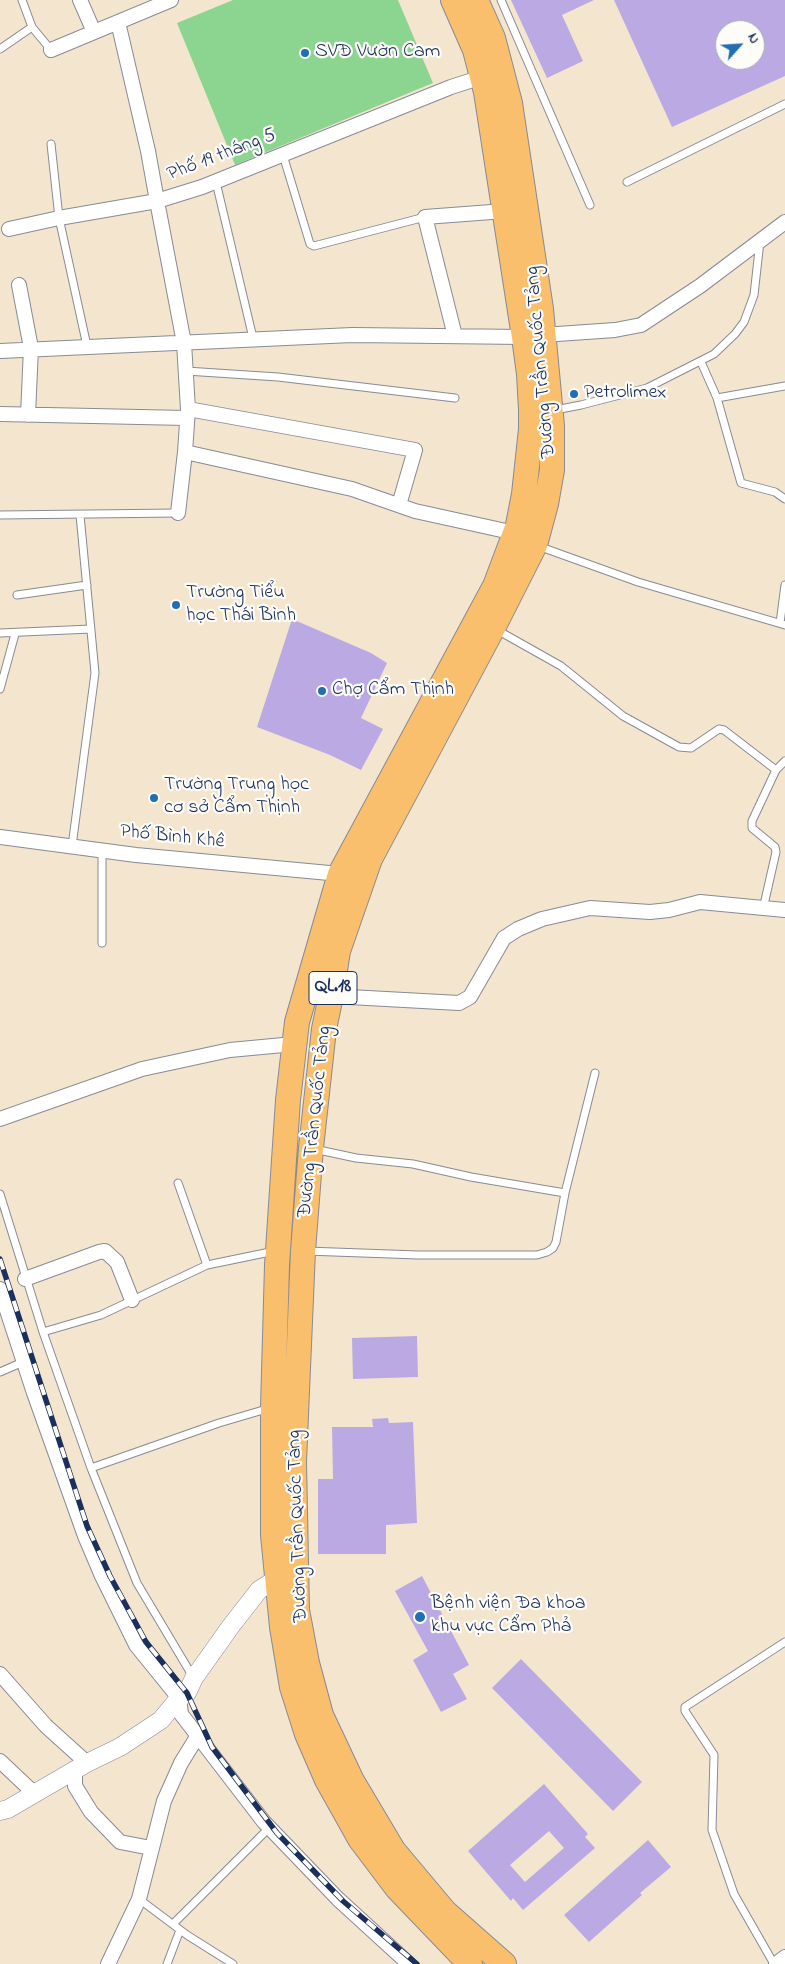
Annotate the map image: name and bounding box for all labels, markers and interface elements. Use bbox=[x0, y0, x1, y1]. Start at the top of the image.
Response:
north arrow bbox=[715, 20, 765, 70]
text: N bbox=[742, 30, 765, 47]
place label: SVĐ Vườn Cam bbox=[315, 41, 440, 65]
marker: SVĐ Vườn Cam bbox=[299, 47, 311, 59]
street label: Phố 19 tháng 5 bbox=[164, 124, 280, 188]
street label: Đường Trần Quốc Tảng bbox=[522, 265, 562, 459]
place label: Petrolimex bbox=[584, 382, 666, 406]
marker: Petrolimex bbox=[568, 388, 580, 400]
place label: Trường Tiểu học Thái Bình bbox=[186, 582, 296, 629]
marker: Trường Tiểu học Thái Bình bbox=[170, 599, 182, 611]
place label: Chợ Cẩm Thịnh bbox=[332, 679, 454, 703]
marker: Chợ Cẩm Thịnh bbox=[316, 685, 328, 697]
place label: Trường Trung học cơ sở Cẩm Thịnh bbox=[164, 774, 309, 821]
marker: Trường Trung học cơ sở Cẩm Thịnh bbox=[148, 792, 160, 804]
street label: Phố Bình Khê bbox=[119, 821, 225, 855]
road number: QL.18 bbox=[309, 971, 357, 1004]
street label: Đường Trần Quốc Tảng bbox=[294, 1025, 338, 1219]
street label: Đường Trần Quốc Tảng bbox=[284, 1429, 314, 1623]
place label: Bệnh viện Đa khoa khu vực Cẩm Phả bbox=[431, 1593, 586, 1640]
marker: Bệnh viện Đa khoa khu vực Cẩm Phả bbox=[413, 1610, 427, 1624]

